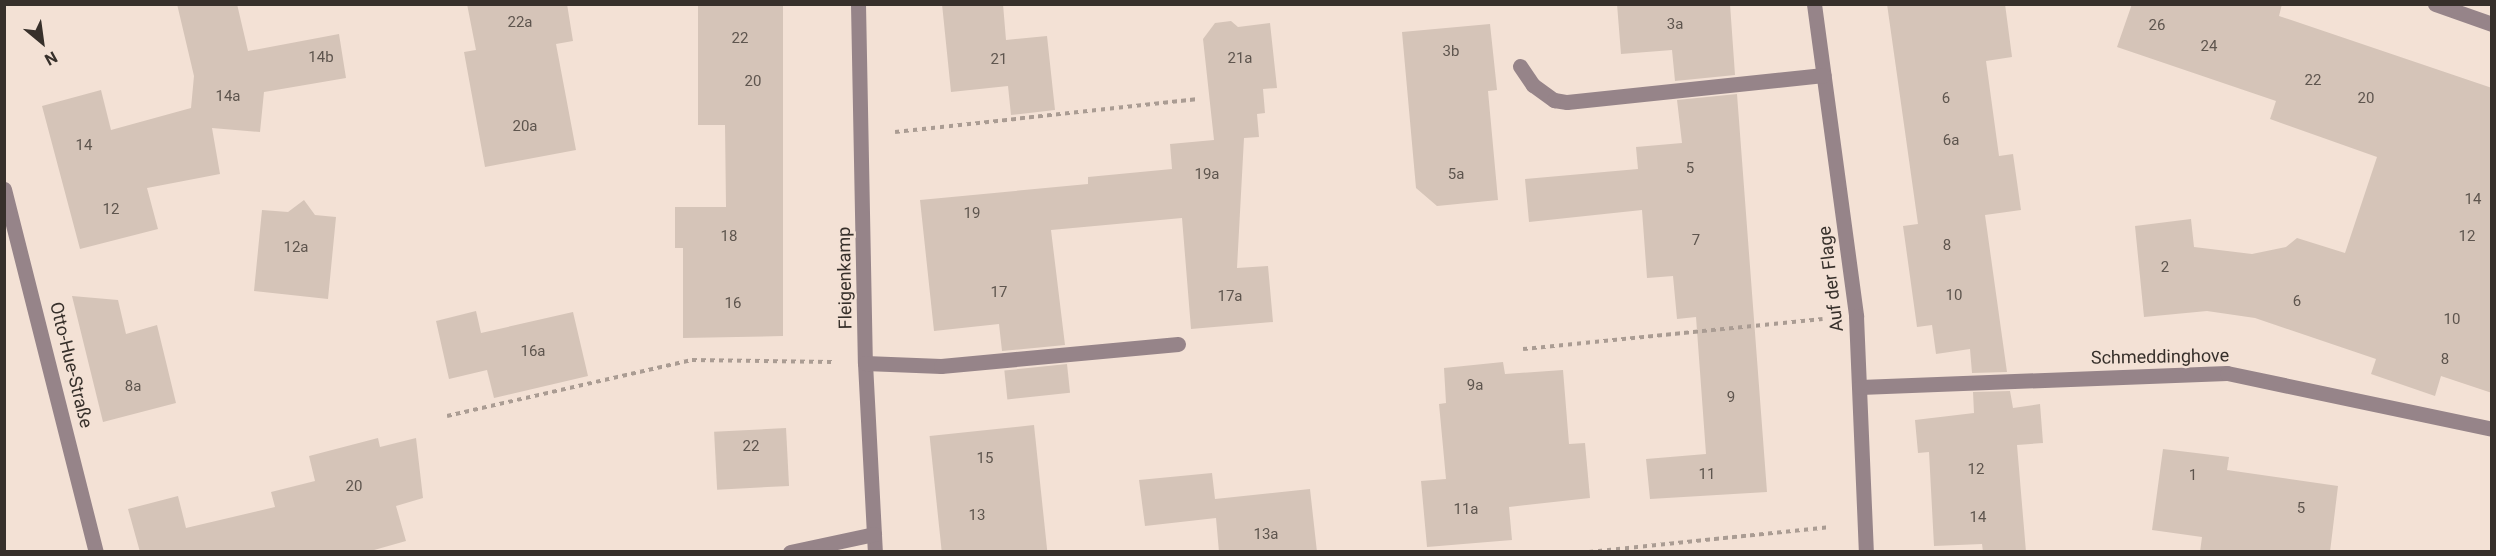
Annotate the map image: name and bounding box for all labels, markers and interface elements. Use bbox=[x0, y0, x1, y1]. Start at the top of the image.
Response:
north arrow bbox=[12, 12, 72, 72]
house number: 22a bbox=[507, 14, 533, 32]
house number: 3a bbox=[1667, 16, 1683, 34]
house number: 26 bbox=[2149, 17, 2165, 35]
house number: 22 bbox=[732, 30, 748, 48]
house number: 24 bbox=[2201, 38, 2217, 56]
house number: 3b bbox=[1443, 43, 1459, 61]
text: N bbox=[41, 47, 61, 69]
house number: 14b bbox=[308, 49, 334, 67]
house number: 21a bbox=[1227, 50, 1253, 68]
house number: 21 bbox=[991, 51, 1007, 69]
house number: 22 bbox=[2305, 72, 2321, 90]
house number: 20 bbox=[745, 73, 761, 91]
house number: 14a bbox=[215, 88, 241, 106]
house number: 6 bbox=[1942, 90, 1950, 108]
house number: 20 bbox=[2358, 90, 2374, 108]
house number: 20a bbox=[512, 118, 538, 136]
house number: 6a bbox=[1943, 132, 1959, 150]
house number: 14 bbox=[76, 137, 92, 155]
house number: 5 bbox=[1686, 160, 1694, 178]
house number: 19a bbox=[1194, 166, 1220, 184]
house number: 5a bbox=[1448, 166, 1464, 184]
house number: 14 bbox=[2465, 191, 2481, 209]
house number: 12 bbox=[103, 201, 119, 219]
house number: 19 bbox=[964, 205, 980, 223]
street label: Auf der Flage bbox=[1814, 225, 1848, 333]
street label: Fleigenkamp bbox=[833, 226, 857, 330]
house number: 18 bbox=[721, 228, 737, 246]
house number: 12 bbox=[2459, 228, 2475, 246]
house number: 7 bbox=[1692, 232, 1700, 250]
house number: 8 bbox=[1943, 237, 1951, 255]
house number: 12a bbox=[283, 239, 309, 257]
house number: 2 bbox=[2161, 259, 2169, 277]
house number: 17 bbox=[991, 284, 1007, 302]
house number: 10 bbox=[1946, 287, 1962, 305]
house number: 17a bbox=[1217, 288, 1243, 306]
house number: 6 bbox=[2293, 293, 2301, 311]
house number: 16 bbox=[725, 295, 741, 313]
street label: Otto-Hue-Straße bbox=[45, 300, 97, 430]
house number: 10 bbox=[2444, 311, 2460, 329]
house number: 16a bbox=[520, 343, 546, 361]
street label: Schmeddinghove bbox=[2091, 345, 2229, 369]
house number: 8 bbox=[2441, 351, 2449, 369]
house number: 9a bbox=[1467, 377, 1483, 395]
house number: 8a bbox=[125, 378, 141, 396]
house number: 9 bbox=[1727, 389, 1735, 407]
house number: 22 bbox=[743, 438, 759, 456]
house number: 15 bbox=[977, 450, 993, 468]
house number: 12 bbox=[1968, 461, 1984, 479]
house number: 11 bbox=[1699, 466, 1715, 484]
house number: 1 bbox=[2189, 467, 2197, 485]
house number: 20 bbox=[346, 478, 362, 496]
house number: 5 bbox=[2297, 500, 2305, 518]
house number: 11a bbox=[1453, 501, 1479, 519]
house number: 13 bbox=[969, 507, 985, 525]
house number: 14 bbox=[1970, 509, 1986, 527]
house number: 13a bbox=[1253, 526, 1279, 544]

